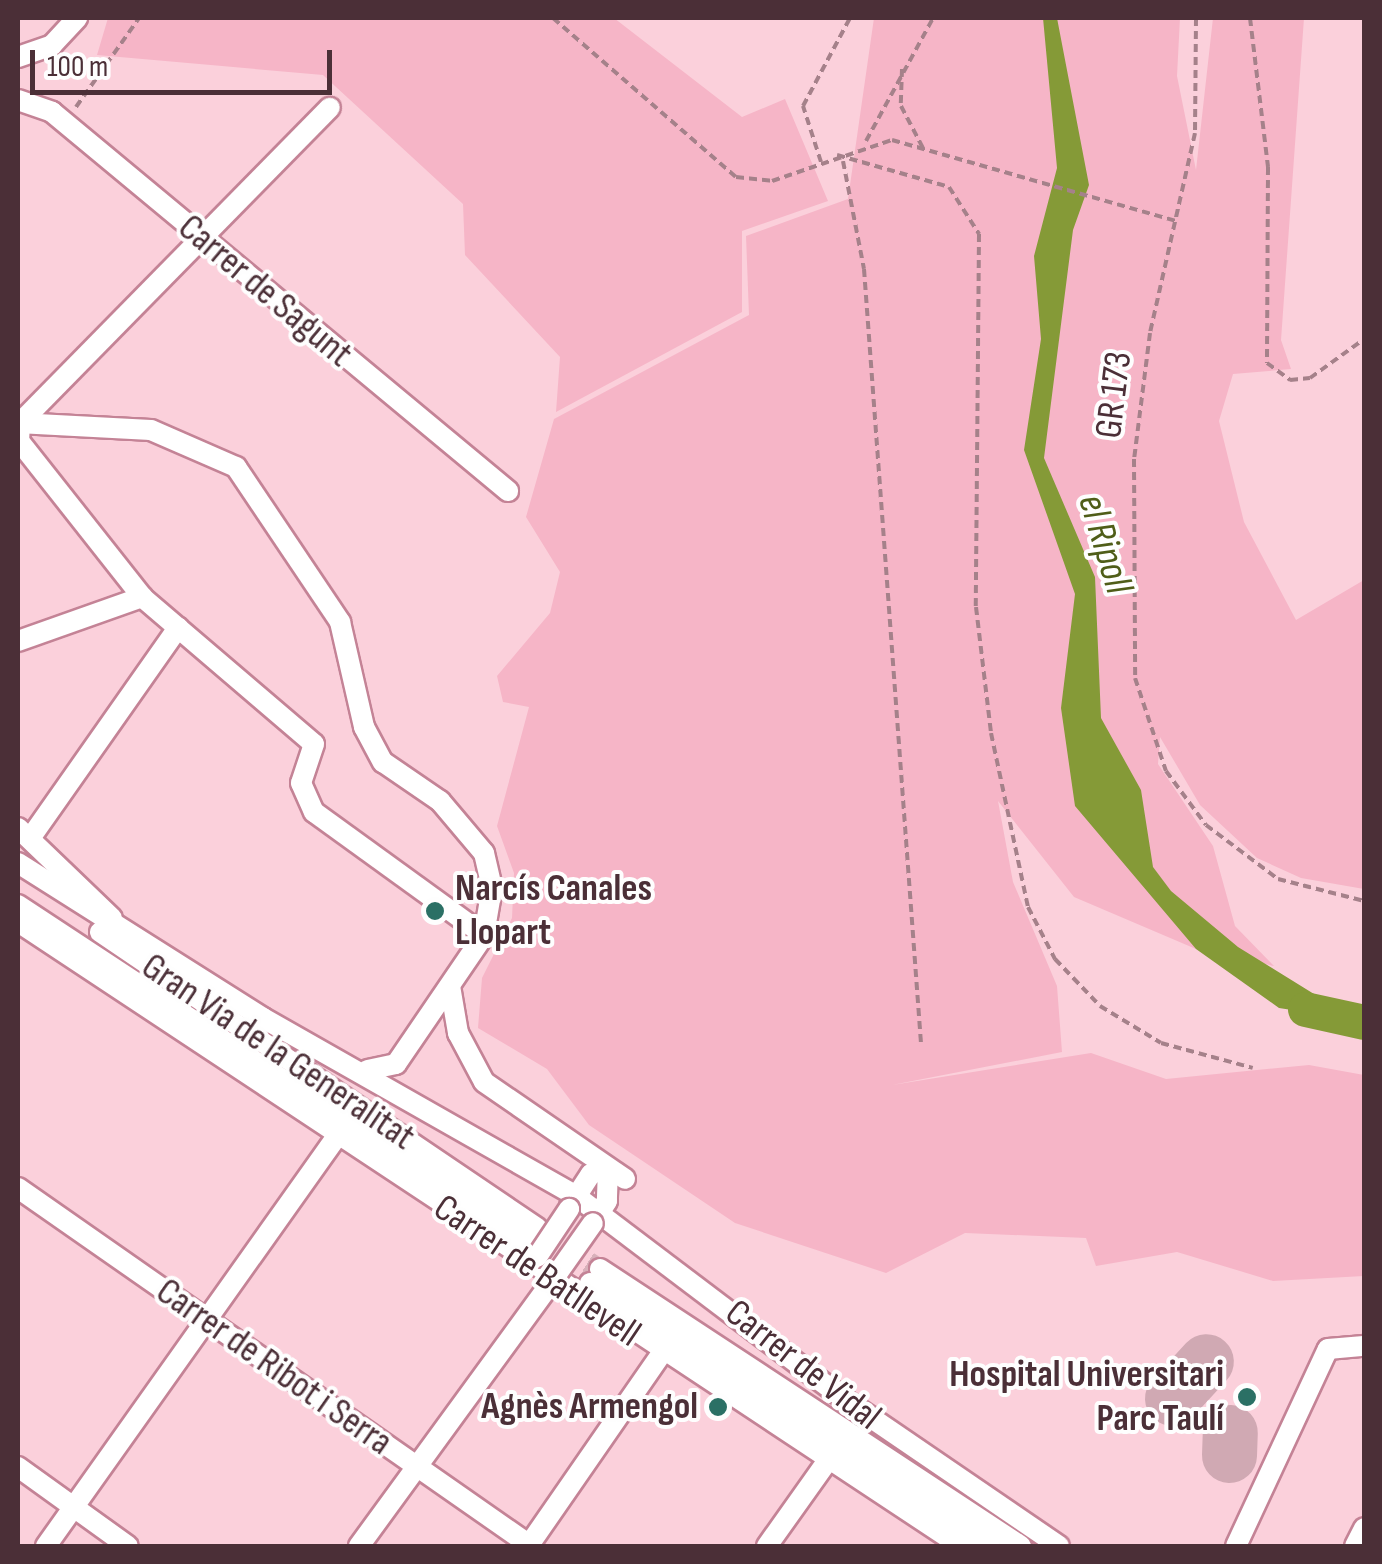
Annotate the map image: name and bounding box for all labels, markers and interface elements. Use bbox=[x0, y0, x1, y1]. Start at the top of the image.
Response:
scale bar bbox=[35, 30, 338, 92]
text: 100 m bbox=[47, 49, 108, 85]
street label: Carrer de Sagunt bbox=[169, 205, 361, 377]
street label: GR 173 bbox=[1086, 349, 1142, 441]
water label: el Ripoll bbox=[1067, 488, 1143, 600]
place label: Narcís Canales Llopart bbox=[455, 866, 652, 956]
marker: Narcís Canales Llopart bbox=[424, 900, 446, 922]
street label: Gran Via de la Generalitat bbox=[133, 944, 423, 1160]
street label: Carrer de Batllevell bbox=[425, 1185, 649, 1357]
street label: Carrer de Ribot i Serra bbox=[147, 1269, 401, 1465]
street label: Carrer de Vidal bbox=[716, 1290, 890, 1440]
place label: Hospital Universitari Parc Taulí bbox=[949, 1352, 1224, 1442]
place label: Agnès Armengol bbox=[481, 1384, 698, 1430]
marker: Hospital Universitari Parc Taulí bbox=[1234, 1384, 1260, 1410]
marker: Agnès Armengol bbox=[707, 1396, 729, 1418]

